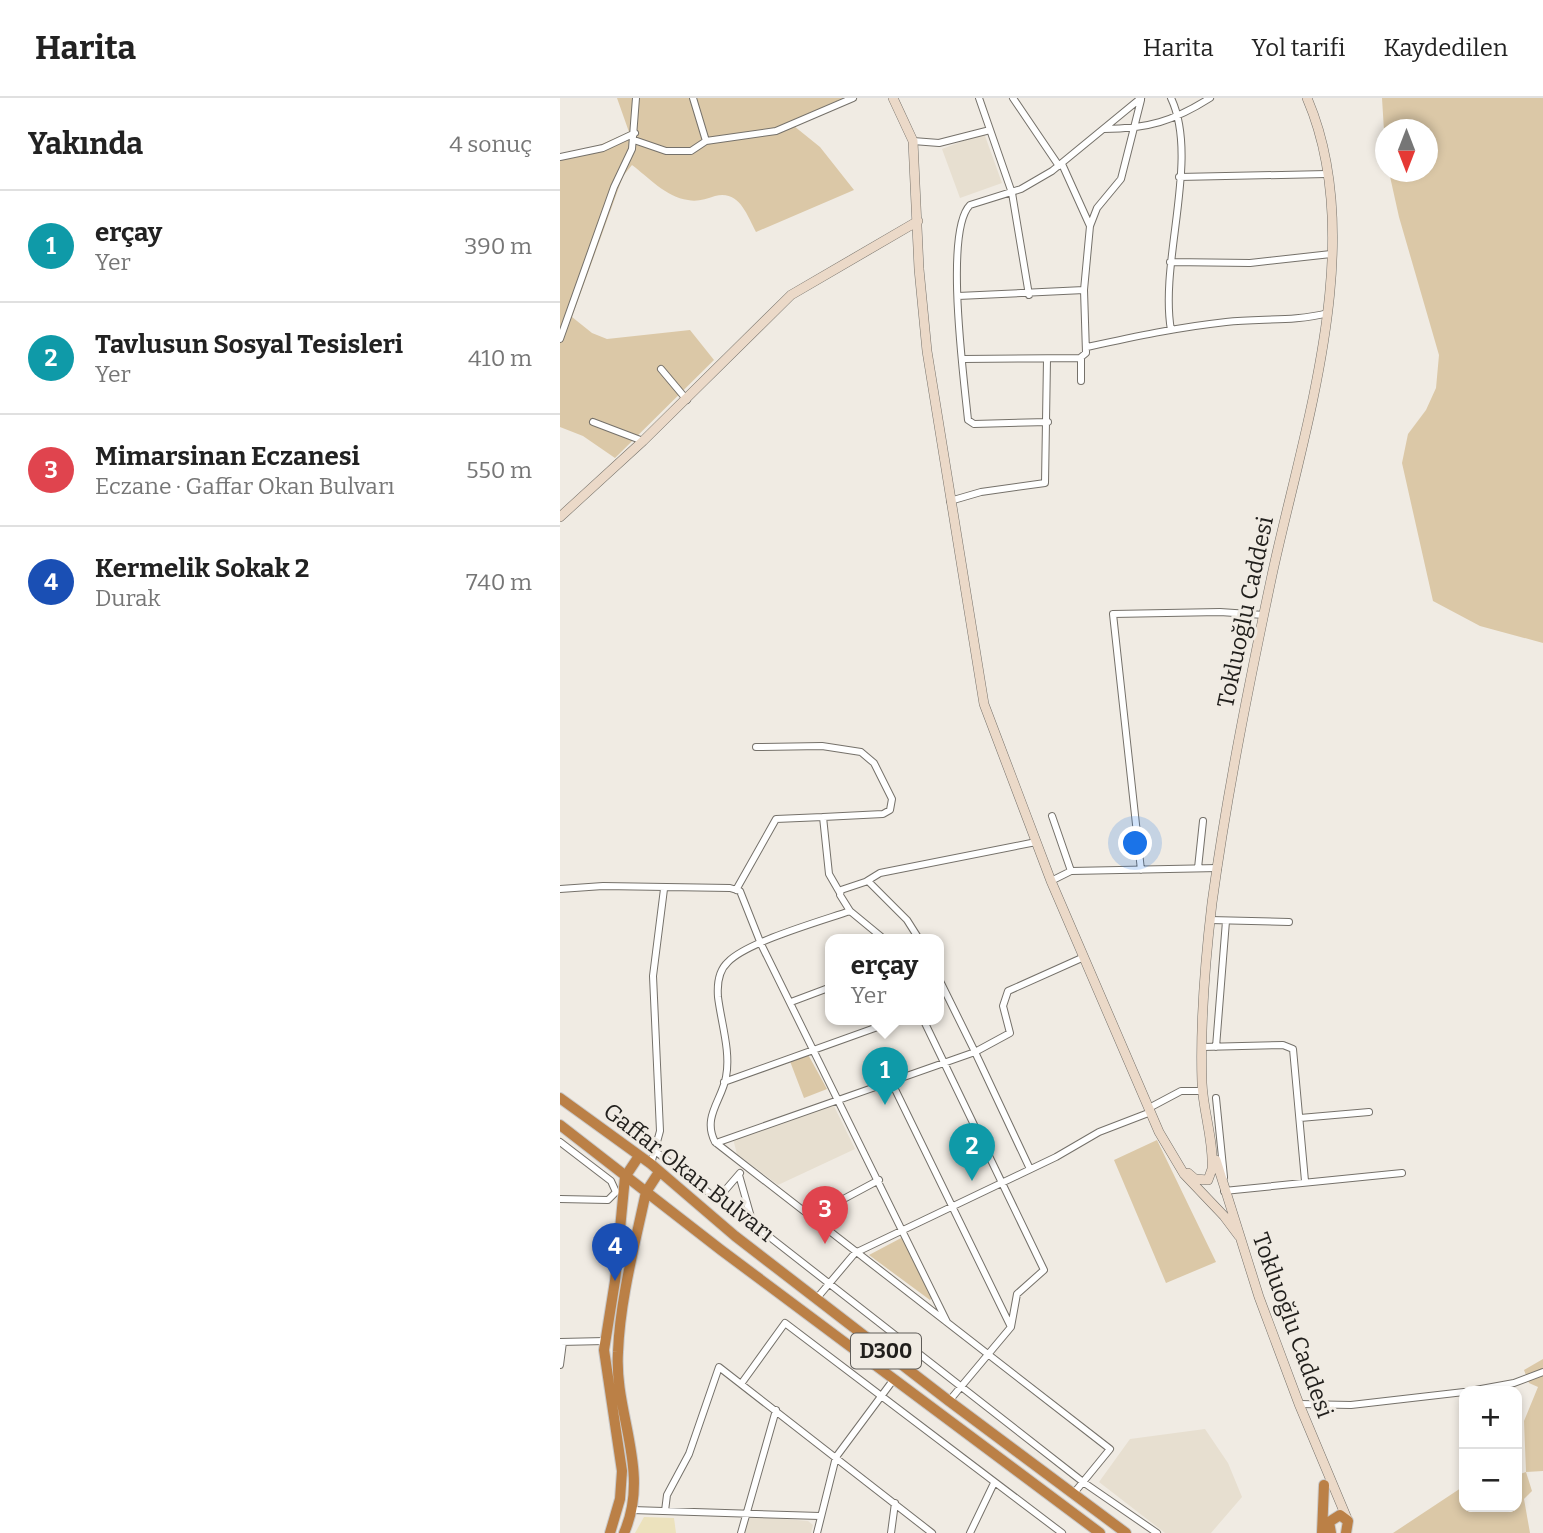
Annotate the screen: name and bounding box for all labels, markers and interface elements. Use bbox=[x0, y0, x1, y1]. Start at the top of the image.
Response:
text: Harita bbox=[35, 28, 136, 68]
text: Harita bbox=[1143, 34, 1214, 62]
text: Yol tarifi bbox=[1252, 34, 1345, 62]
text: Kaydedilen bbox=[1383, 34, 1508, 62]
north arrow bbox=[1375, 119, 1438, 182]
text: Yakında bbox=[28, 126, 143, 162]
text: 4 sonuç bbox=[449, 130, 532, 158]
text: erçay bbox=[95, 217, 162, 248]
text: 1 bbox=[46, 232, 56, 260]
text: 390 m bbox=[464, 232, 532, 260]
text: Yer bbox=[95, 248, 131, 276]
text: Tavlusun Sosyal Tesisleri bbox=[95, 329, 403, 360]
text: 2 bbox=[45, 344, 57, 372]
text: 410 m bbox=[468, 344, 532, 372]
text: Yer bbox=[95, 360, 131, 388]
text: Mimarsinan Eczanesi bbox=[95, 441, 360, 472]
text: 3 bbox=[44, 456, 58, 484]
text: 550 m bbox=[466, 456, 532, 484]
text: Eczane · Gaffar Okan Bulvarı bbox=[95, 472, 395, 500]
street label: Tokluoğlu Caddesi bbox=[1211, 514, 1279, 710]
text: Kermelik Sokak 2 bbox=[95, 553, 309, 584]
text: 4 bbox=[44, 568, 58, 596]
text: 740 m bbox=[466, 568, 532, 596]
text: Durak bbox=[95, 584, 161, 612]
your location bbox=[1118, 826, 1152, 860]
popup bbox=[825, 934, 944, 1025]
text: erçay bbox=[851, 950, 918, 981]
text: Yer bbox=[851, 981, 887, 1009]
pin: 1 bbox=[862, 1047, 908, 1105]
street label: Gaffar Okan Bulvarı bbox=[598, 1097, 780, 1247]
pin: 2 bbox=[949, 1123, 995, 1181]
pin: 3 bbox=[802, 1186, 848, 1244]
pin: 4 bbox=[592, 1223, 638, 1281]
street label: Tokluoğlu Caddesi bbox=[1247, 1229, 1340, 1422]
road number: D300 bbox=[851, 1334, 921, 1368]
map controls bbox=[1459, 1386, 1522, 1512]
button: + bbox=[1459, 1386, 1522, 1449]
button: − bbox=[1459, 1449, 1522, 1512]

